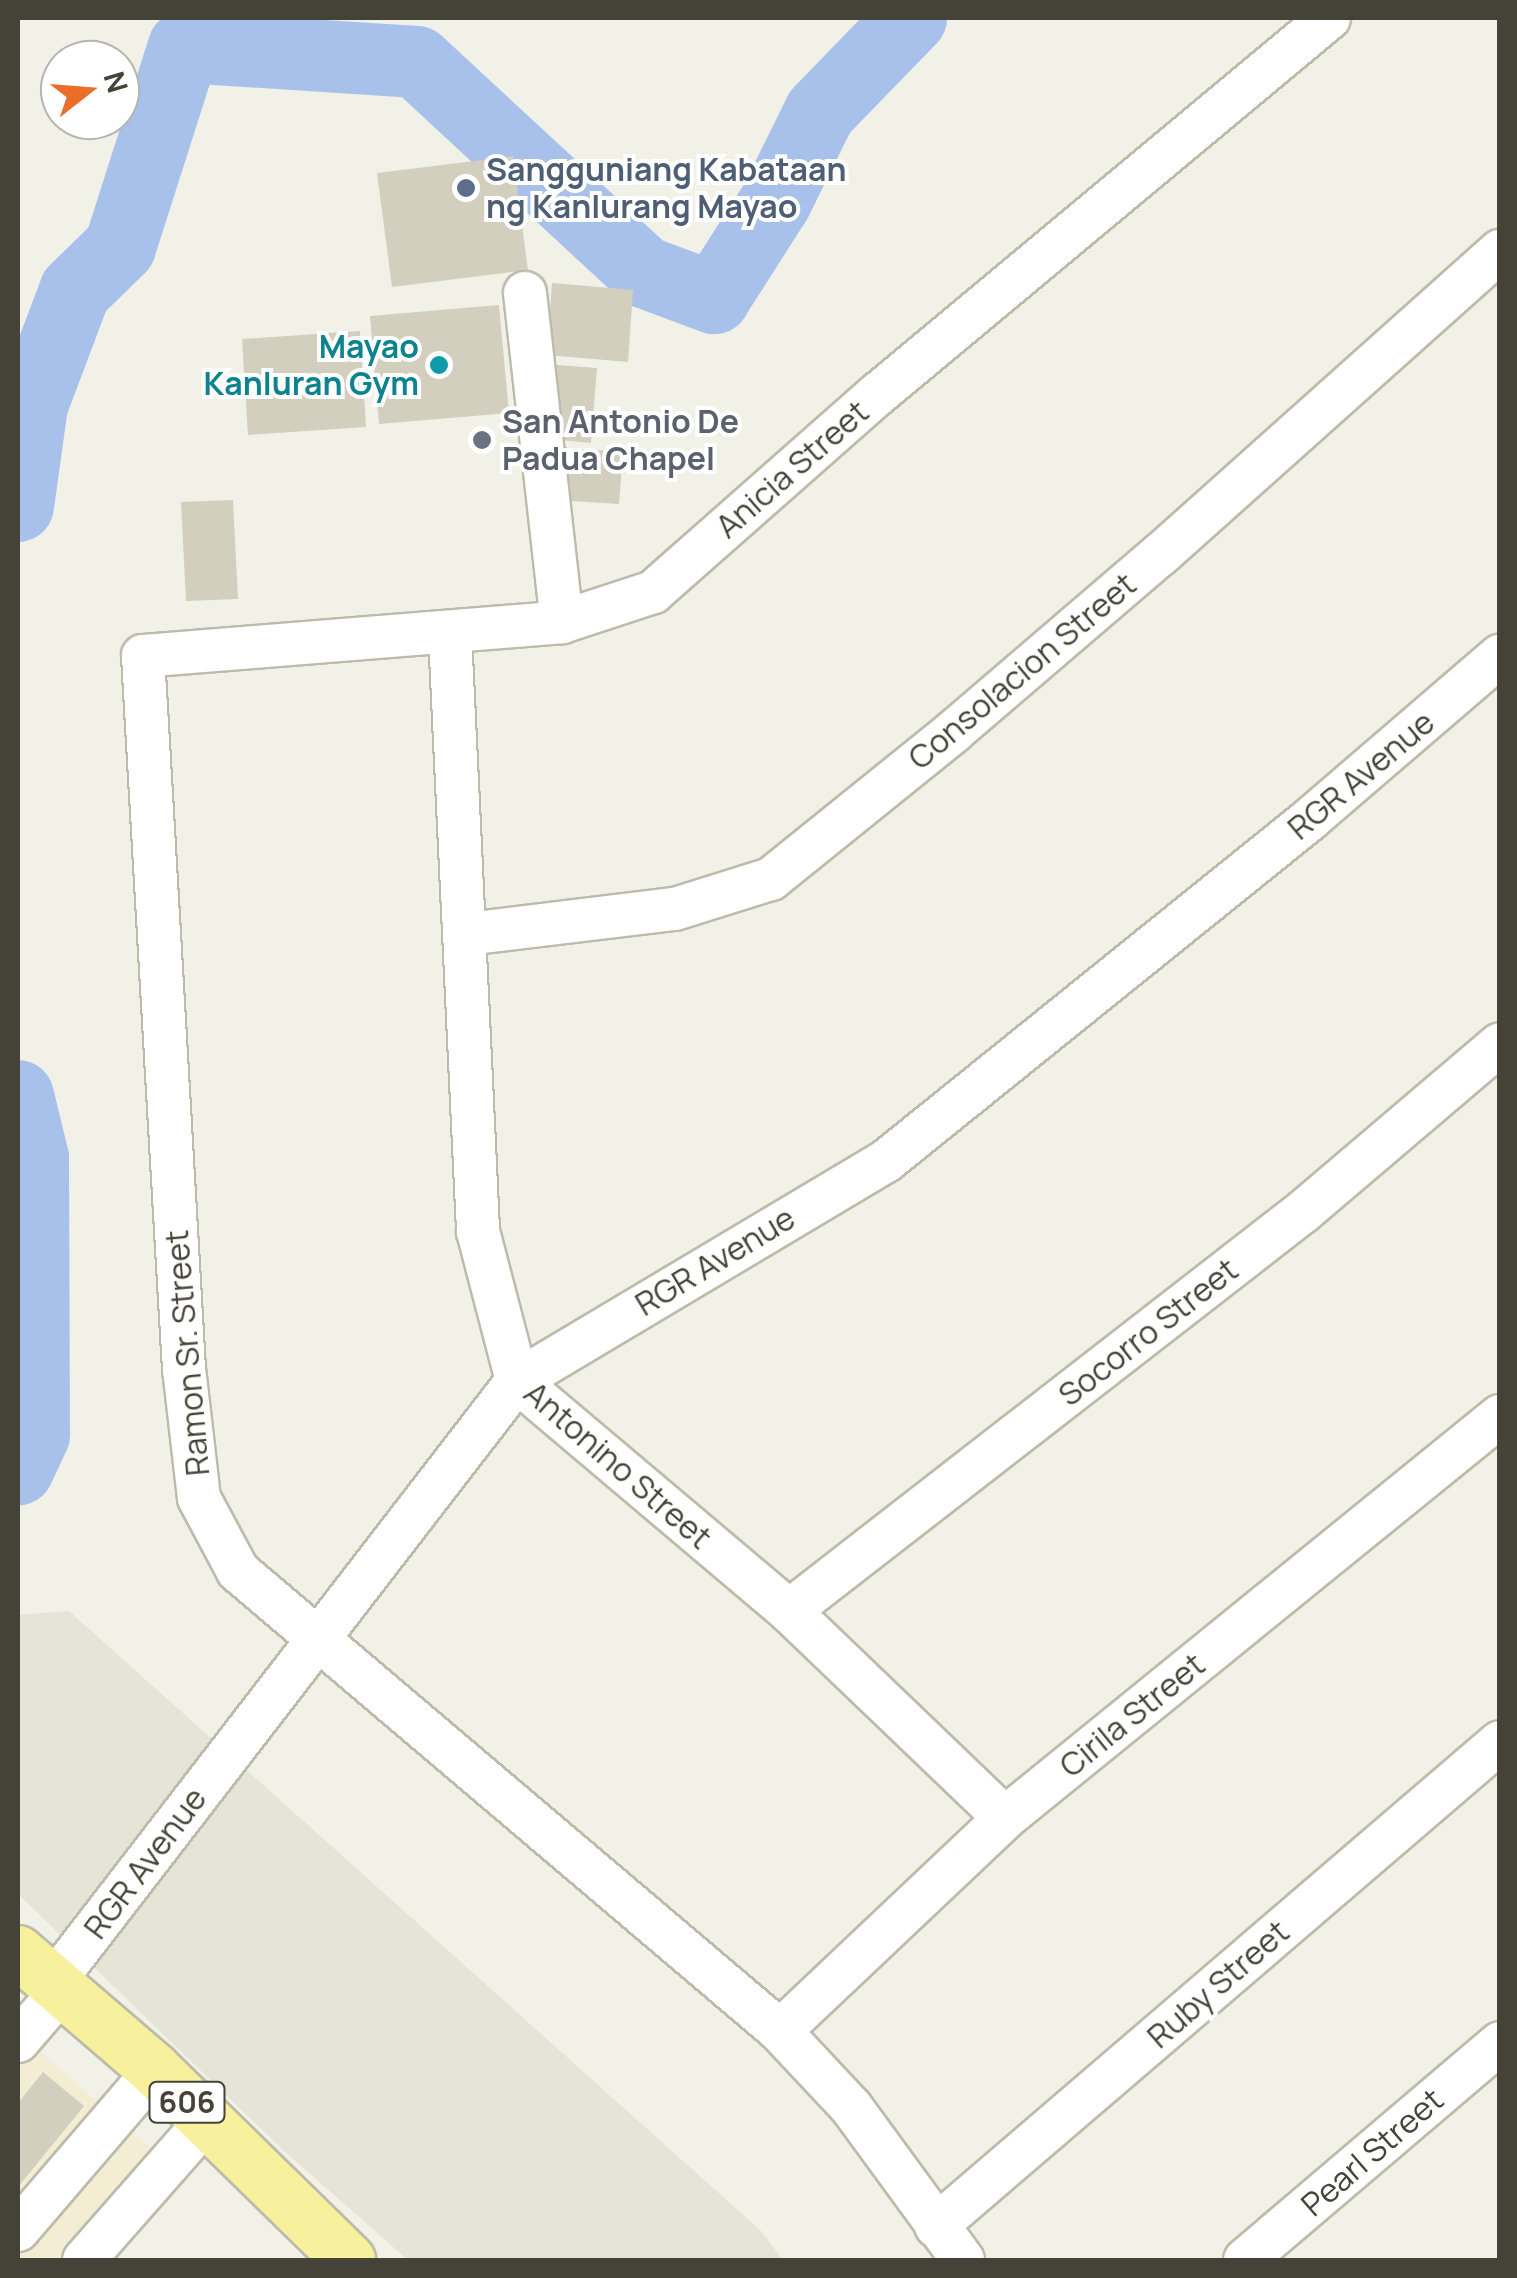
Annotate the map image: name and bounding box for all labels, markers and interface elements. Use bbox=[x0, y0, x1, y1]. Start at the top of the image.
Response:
north arrow bbox=[40, 40, 140, 140]
text: N bbox=[96, 67, 138, 97]
place label: Sangguniang Kabataan ng Kanlurang Mayao bbox=[486, 151, 846, 226]
marker: Sangguniang Kabataan ng Kanlurang Mayao bbox=[455, 177, 477, 199]
place label: Mayao Kanluran Gym bbox=[204, 328, 419, 403]
marker: Mayao Kanluran Gym bbox=[428, 354, 450, 376]
street label: Anicia Street bbox=[708, 392, 876, 546]
place label: San Antonio De Padua Chapel bbox=[502, 403, 739, 478]
marker: San Antonio De Padua Chapel bbox=[471, 429, 493, 451]
street label: Consolacion Street bbox=[901, 565, 1143, 777]
street label: RGR Avenue bbox=[1280, 703, 1442, 847]
street label: RGR Avenue bbox=[628, 1198, 802, 1324]
street label: Ramon Sr. Street bbox=[157, 1229, 217, 1477]
street label: Socorro Street bbox=[1051, 1250, 1245, 1414]
street label: Antonino Street bbox=[517, 1373, 719, 1557]
street label: Cirila Street bbox=[1052, 1645, 1212, 1785]
street label: RGR Avenue bbox=[76, 1780, 214, 1946]
street label: Ruby Street bbox=[1140, 1912, 1296, 2056]
road number: 606 bbox=[147, 2077, 227, 2127]
street label: Pearl Street bbox=[1293, 2080, 1451, 2224]

